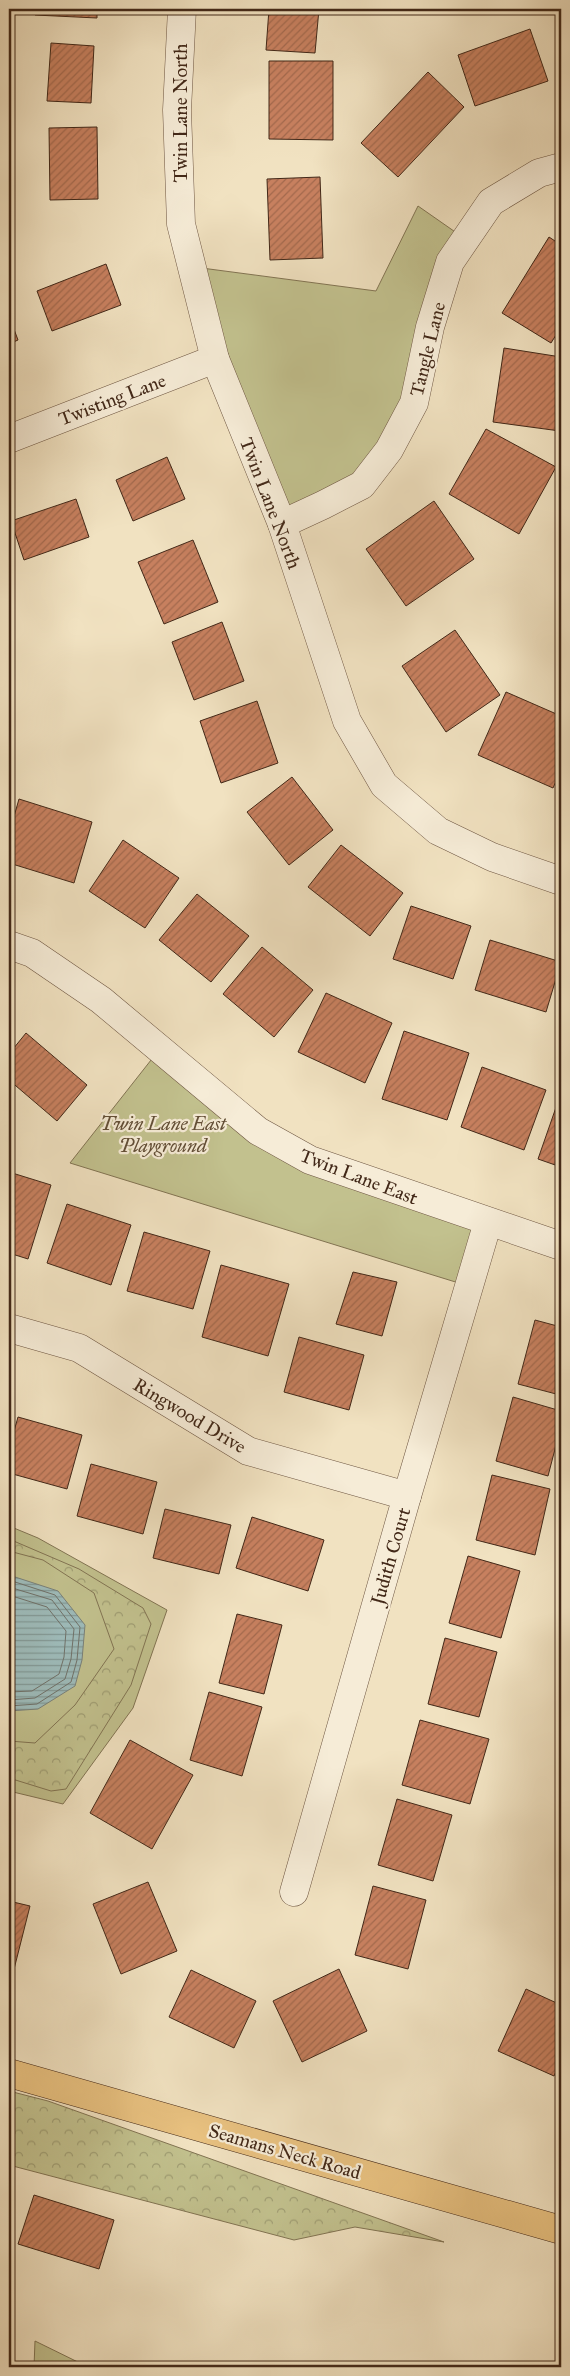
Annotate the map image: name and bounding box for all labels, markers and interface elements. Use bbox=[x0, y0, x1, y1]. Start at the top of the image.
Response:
street label: Twin Lane North bbox=[169, 43, 192, 182]
street label: Tangle Lane bbox=[405, 300, 451, 399]
street label: Twisting Lane bbox=[55, 368, 169, 431]
street label: Twin Lane North bbox=[235, 434, 306, 573]
park label: Twin Lane East Playground bbox=[100, 1112, 227, 1157]
street label: Twin Lane East bbox=[297, 1143, 421, 1210]
street label: Ringwood Drive bbox=[129, 1373, 250, 1459]
street label: Judith Court bbox=[365, 1505, 416, 1610]
street label: Seamans Neck Road bbox=[206, 2119, 364, 2184]

